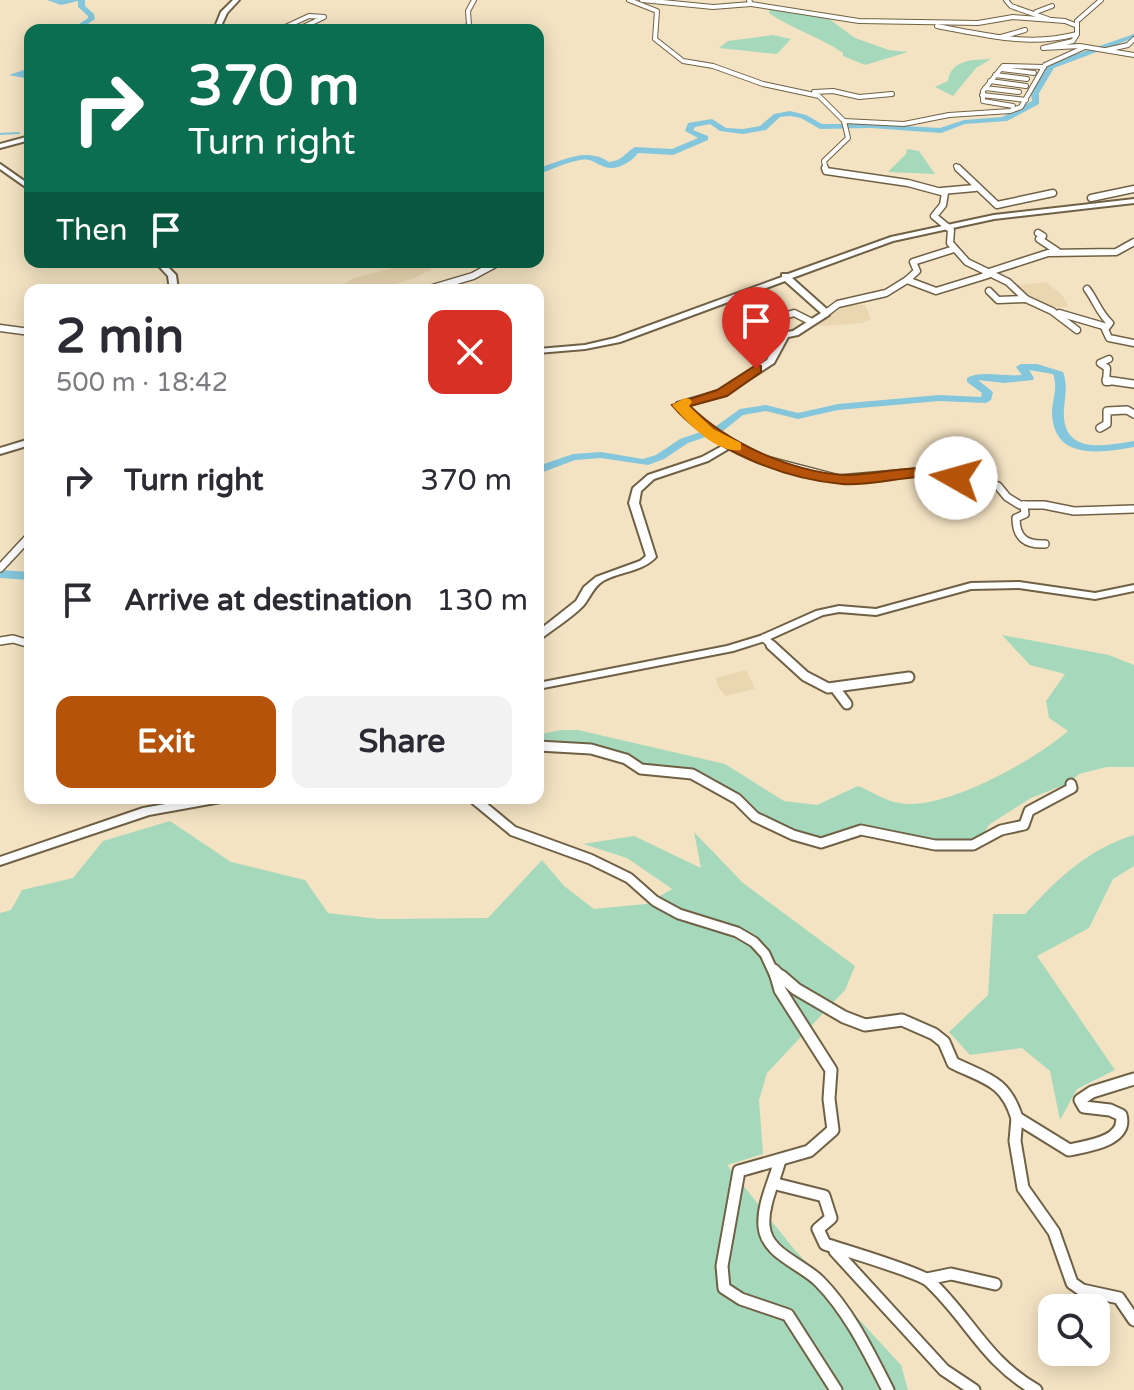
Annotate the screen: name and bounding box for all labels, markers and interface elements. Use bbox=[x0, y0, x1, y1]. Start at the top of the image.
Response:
text: 370 m bbox=[188, 53, 359, 120]
icon: right bbox=[56, 56, 160, 160]
text: Turn right bbox=[188, 121, 355, 164]
icon: arrive bbox=[144, 208, 188, 252]
text: Then bbox=[56, 212, 128, 249]
pin bbox=[722, 287, 790, 369]
icon: arrive bbox=[734, 299, 778, 343]
text: 2 min bbox=[56, 308, 184, 366]
button: close bbox=[428, 310, 512, 394]
text: 500 m · 18:42 bbox=[56, 367, 228, 398]
position arrow bbox=[914, 436, 998, 520]
icon: right bbox=[56, 458, 100, 502]
text: Turn right bbox=[124, 462, 264, 499]
text: 370 m bbox=[420, 462, 512, 499]
icon: arrive bbox=[56, 578, 100, 622]
text: Arrive at destination bbox=[124, 582, 412, 619]
text: 130 m bbox=[436, 582, 528, 619]
button: Exit bbox=[56, 696, 276, 788]
button: Share bbox=[292, 696, 512, 788]
map controls bbox=[1038, 1294, 1110, 1366]
button: search bbox=[1038, 1294, 1110, 1366]

